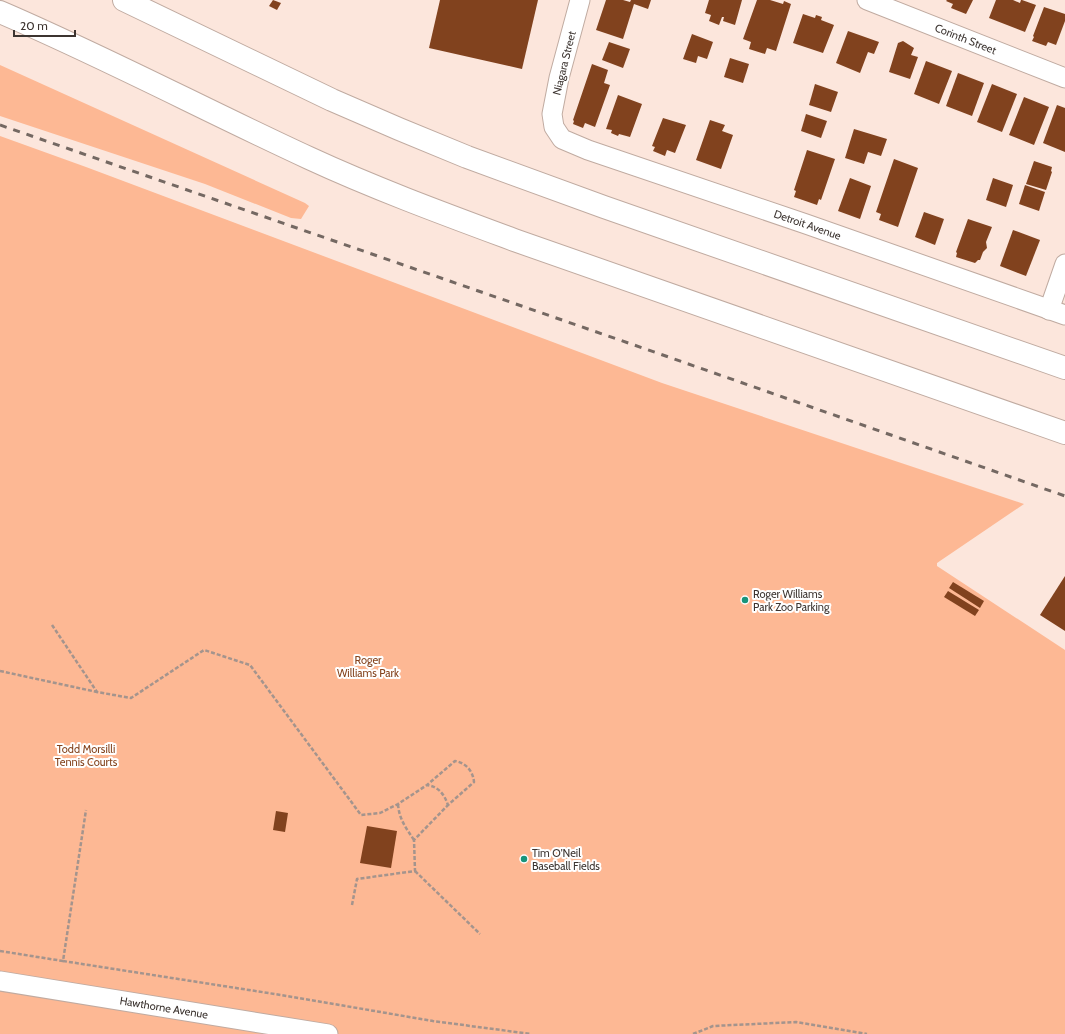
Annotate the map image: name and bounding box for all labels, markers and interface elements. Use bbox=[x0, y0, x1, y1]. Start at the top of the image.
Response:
scale bar bbox=[14, 12, 75, 38]
text: 20 m bbox=[20, 18, 48, 33]
street label: Corinth Street bbox=[933, 20, 999, 57]
street label: Niagara Street bbox=[549, 29, 579, 96]
street label: Detroit Avenue bbox=[772, 207, 843, 243]
place label: Roger Williams Park Zoo Parking bbox=[753, 587, 830, 614]
marker: Roger Williams Park Zoo Parking bbox=[740, 595, 750, 605]
park label: Roger Williams Park bbox=[337, 653, 399, 680]
park label: Todd Morsilli Tennis Courts bbox=[55, 742, 118, 769]
place label: Tim O'Neil Baseball Fields bbox=[532, 846, 600, 873]
marker: Tim O'Neil Baseball Fields bbox=[519, 854, 529, 864]
street label: Hawthorne Avenue bbox=[119, 993, 209, 1022]

